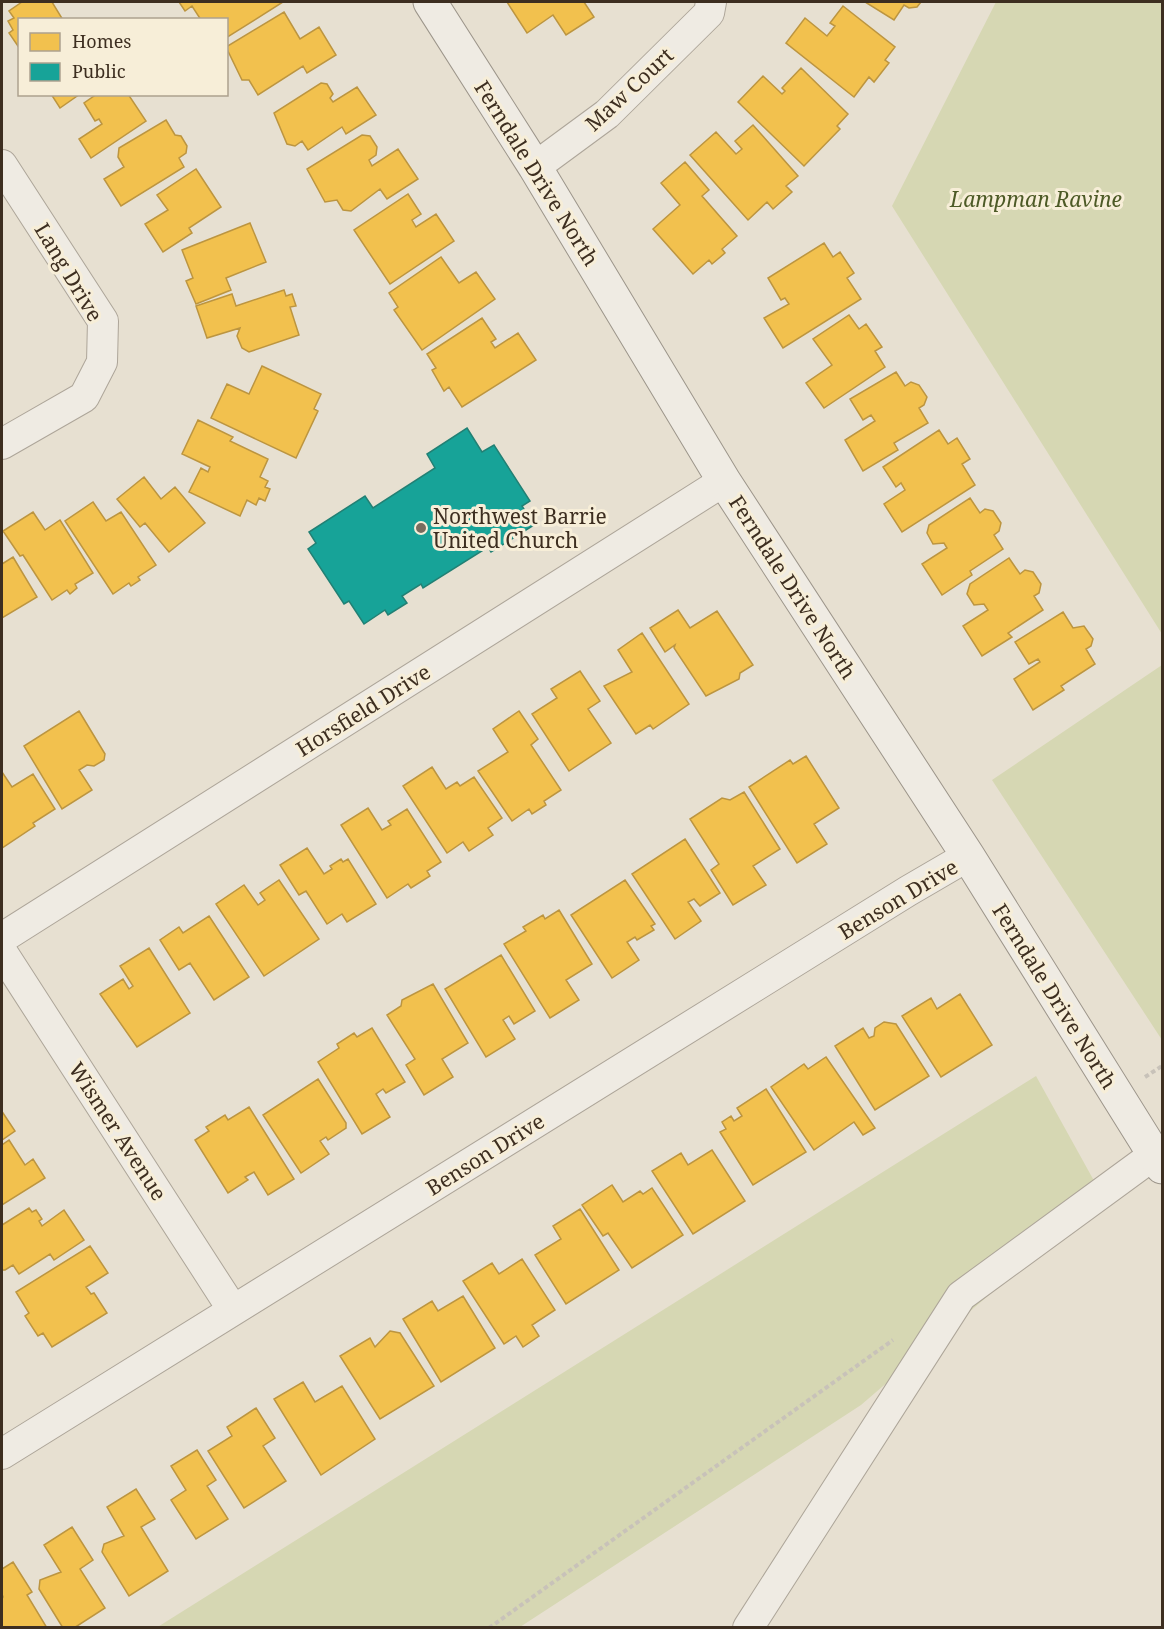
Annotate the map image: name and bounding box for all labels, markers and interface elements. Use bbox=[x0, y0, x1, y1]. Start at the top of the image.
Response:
legend bbox=[18, 18, 228, 96]
text: Homes bbox=[72, 29, 131, 53]
street label: Maw Court bbox=[579, 41, 679, 137]
text: Public bbox=[72, 59, 126, 83]
street label: Ferndale Drive North bbox=[469, 75, 605, 271]
park label: Lampman Ravine bbox=[949, 185, 1122, 213]
street label: Lang Drive bbox=[29, 217, 109, 327]
street label: Ferndale Drive North bbox=[723, 490, 863, 684]
place label: Northwest Barrie United Church bbox=[433, 502, 607, 554]
marker: Northwest Barrie United Church bbox=[414, 521, 428, 535]
street label: Horsfield Drive bbox=[291, 657, 435, 763]
street label: Benson Drive bbox=[833, 852, 963, 946]
street label: Ferndale Drive North bbox=[987, 898, 1123, 1094]
street label: Wismer Avenue bbox=[63, 1056, 173, 1206]
street label: Benson Drive bbox=[421, 1107, 549, 1201]

